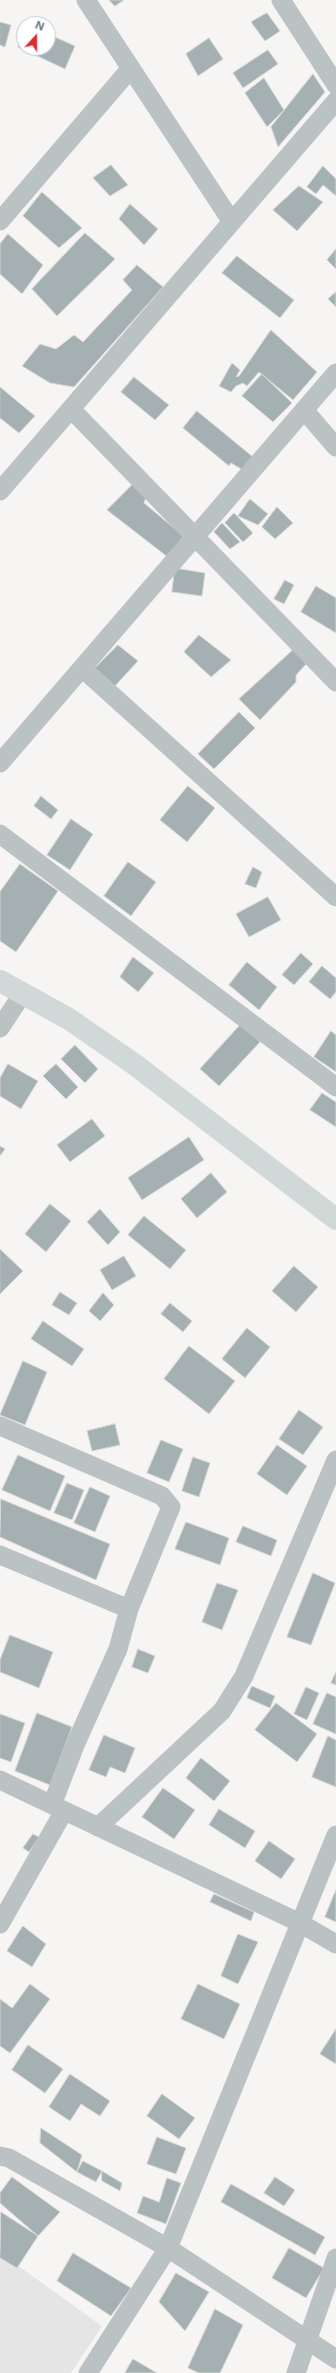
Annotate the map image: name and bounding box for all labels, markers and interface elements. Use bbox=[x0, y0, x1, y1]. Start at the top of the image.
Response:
north arrow bbox=[16, 16, 56, 56]
text: N bbox=[34, 18, 46, 34]

